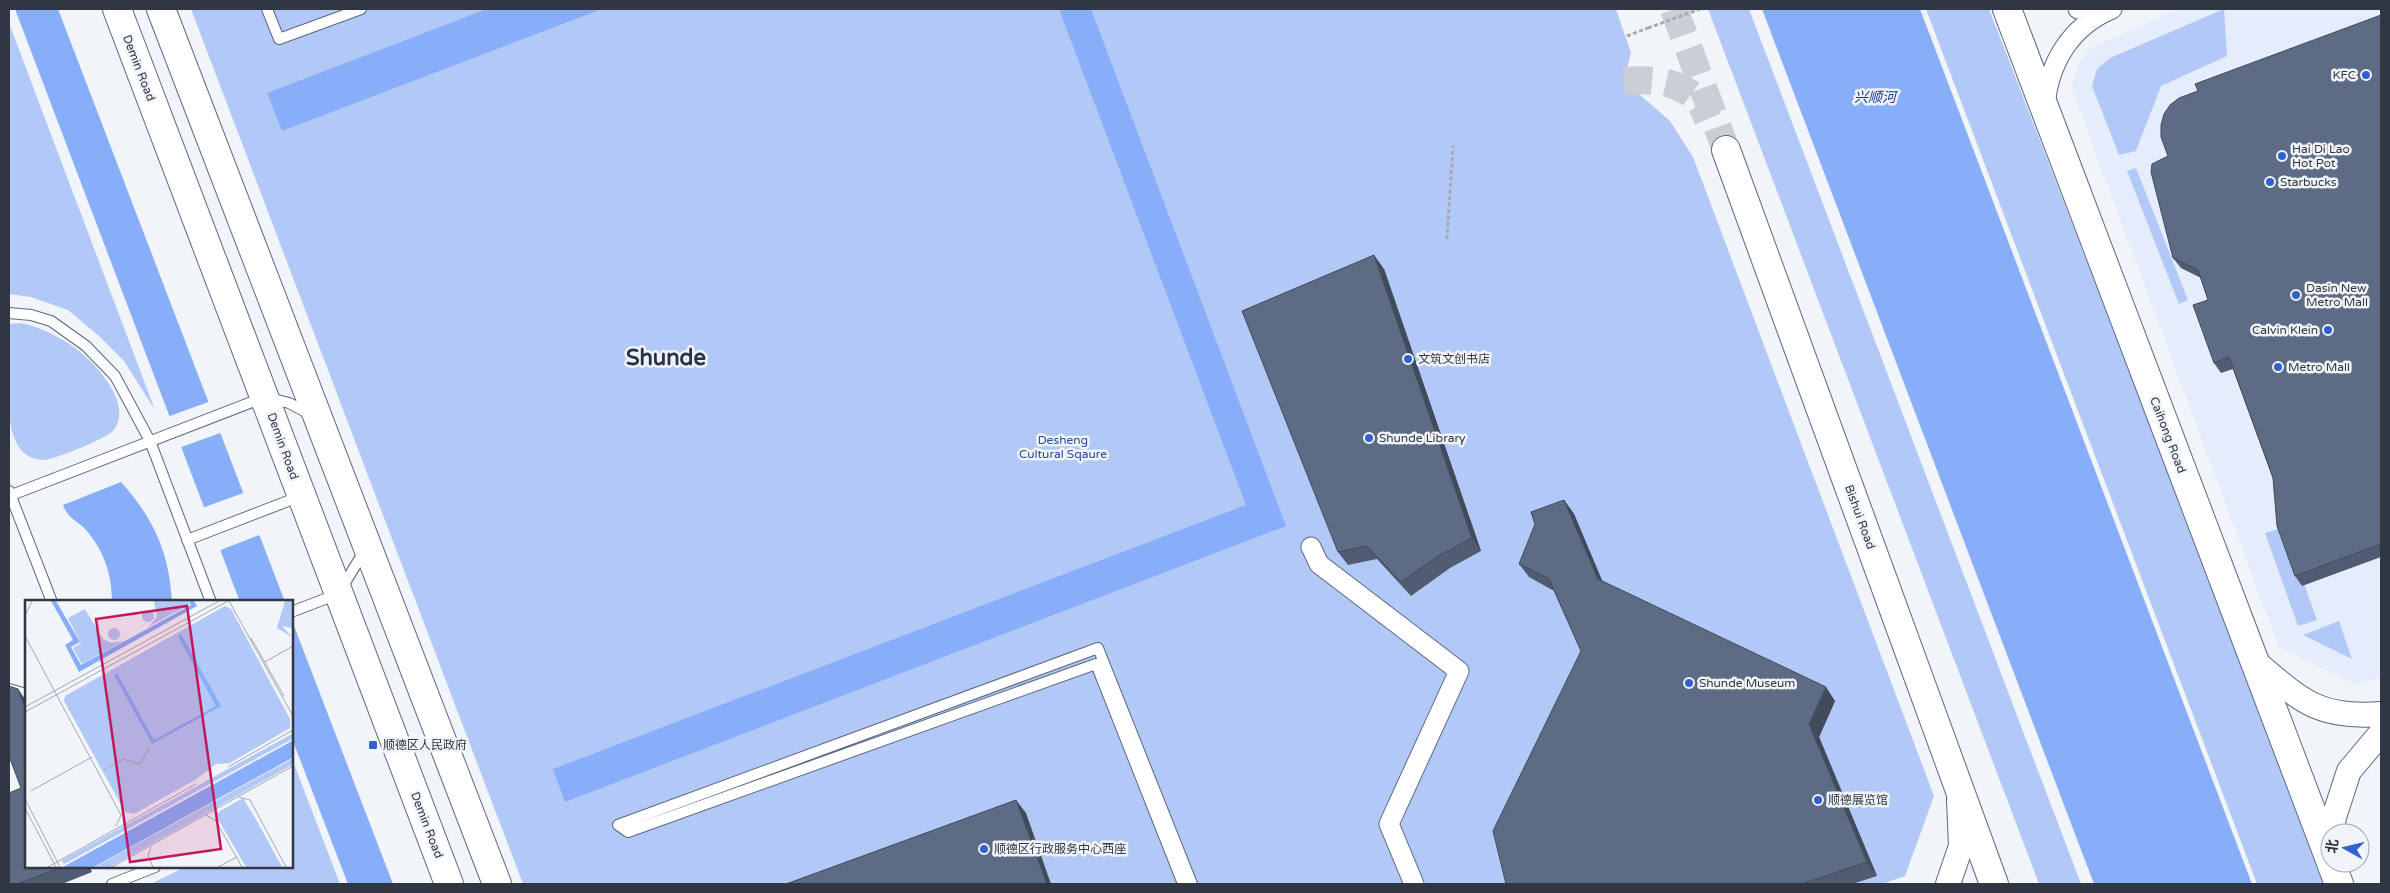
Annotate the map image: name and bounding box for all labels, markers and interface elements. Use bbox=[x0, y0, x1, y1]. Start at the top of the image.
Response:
street label: Demin Road bbox=[120, 33, 158, 103]
place label: KFC bbox=[2333, 68, 2356, 82]
marker: KFC bbox=[2360, 69, 2372, 81]
water label: 兴顺河 bbox=[1854, 89, 1899, 106]
place label: Hai Di Lao Hot Pot bbox=[2292, 142, 2350, 170]
marker: Hai Di Lao Hot Pot bbox=[2276, 150, 2288, 162]
place label: Starbucks bbox=[2280, 175, 2337, 189]
marker: Starbucks bbox=[2264, 176, 2276, 188]
place label: Dasin New Metro Mall bbox=[2306, 281, 2368, 309]
marker: Dasin New Metro Mall bbox=[2290, 289, 2302, 301]
place label: Calvin Klein bbox=[2252, 323, 2318, 337]
marker: Calvin Klein bbox=[2322, 324, 2334, 336]
district label: Shunde bbox=[626, 345, 706, 371]
place label: 文筑文创书店 bbox=[1418, 352, 1490, 366]
marker: 文筑文创书店 bbox=[1402, 353, 1414, 365]
place label: Metro Mall bbox=[2288, 360, 2350, 374]
marker: Metro Mall bbox=[2272, 361, 2284, 373]
street label: Caihong Road bbox=[2147, 395, 2189, 475]
street label: Demin Road bbox=[264, 411, 302, 481]
place label: Shunde Library bbox=[1379, 431, 1466, 445]
marker: Shunde Library bbox=[1363, 432, 1375, 444]
park label: Desheng Cultural Sqaure bbox=[1019, 433, 1107, 461]
street label: Bishui Road bbox=[1842, 483, 1878, 551]
inset map bbox=[25, 600, 292, 868]
place label: Shunde Museum bbox=[1699, 676, 1795, 690]
marker: Shunde Museum bbox=[1683, 677, 1695, 689]
place label: 顺德区人民政府 bbox=[383, 738, 467, 752]
marker: 顺德区人民政府 bbox=[367, 739, 379, 751]
street label: Demin Road bbox=[408, 790, 446, 860]
place label: 顺德展览馆 bbox=[1828, 793, 1888, 807]
marker: 顺德展览馆 bbox=[1812, 794, 1824, 806]
north arrow bbox=[2320, 823, 2370, 873]
text: 北 bbox=[2323, 838, 2342, 854]
place label: 顺德区行政服务中心西座 bbox=[994, 842, 1126, 856]
marker: 顺德区行政服务中心西座 bbox=[978, 843, 990, 855]

